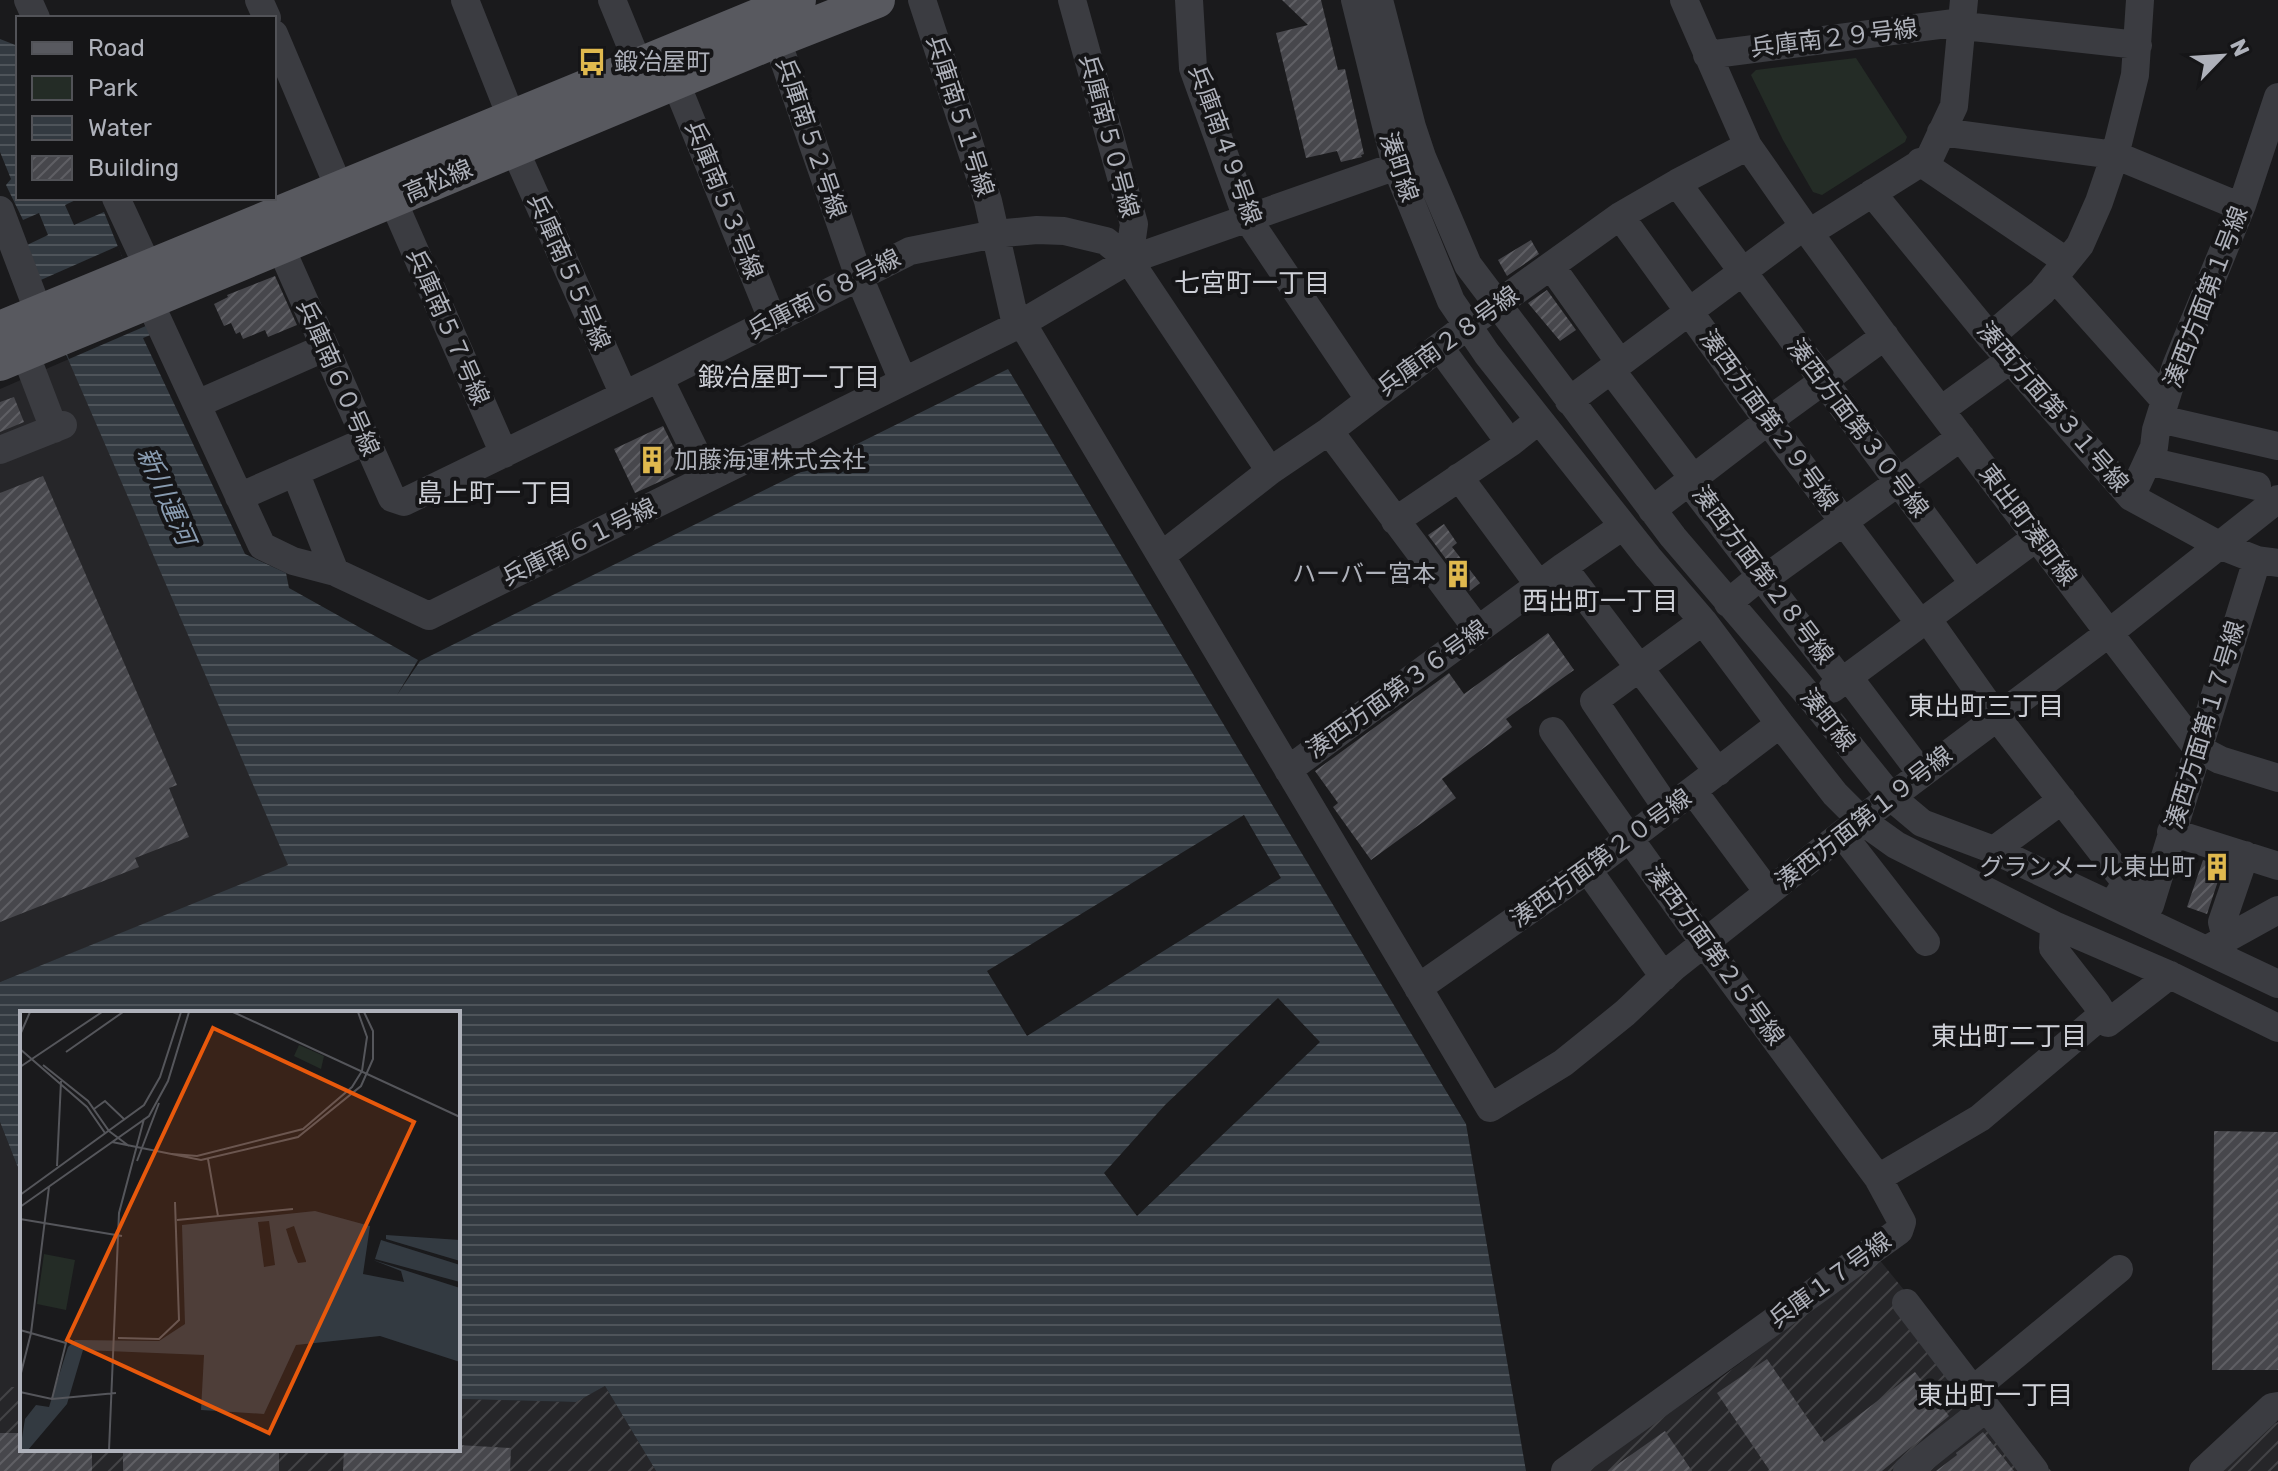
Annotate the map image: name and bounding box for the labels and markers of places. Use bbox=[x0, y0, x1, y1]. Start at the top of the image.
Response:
bus stop icon: 鍛冶屋町 bbox=[577, 47, 607, 77]
place label: 鍛冶屋町 bbox=[614, 48, 710, 76]
building icon: 加藤海運株式会社 bbox=[637, 445, 667, 475]
place label: 加藤海運株式会社 bbox=[674, 446, 866, 474]
building icon: ハーバー宮本 bbox=[1443, 559, 1473, 589]
place label: ハーバー宮本 bbox=[1292, 560, 1436, 588]
building icon: グランメール東出町 bbox=[2202, 852, 2232, 882]
place label: グランメール東出町 bbox=[1980, 853, 2195, 881]

